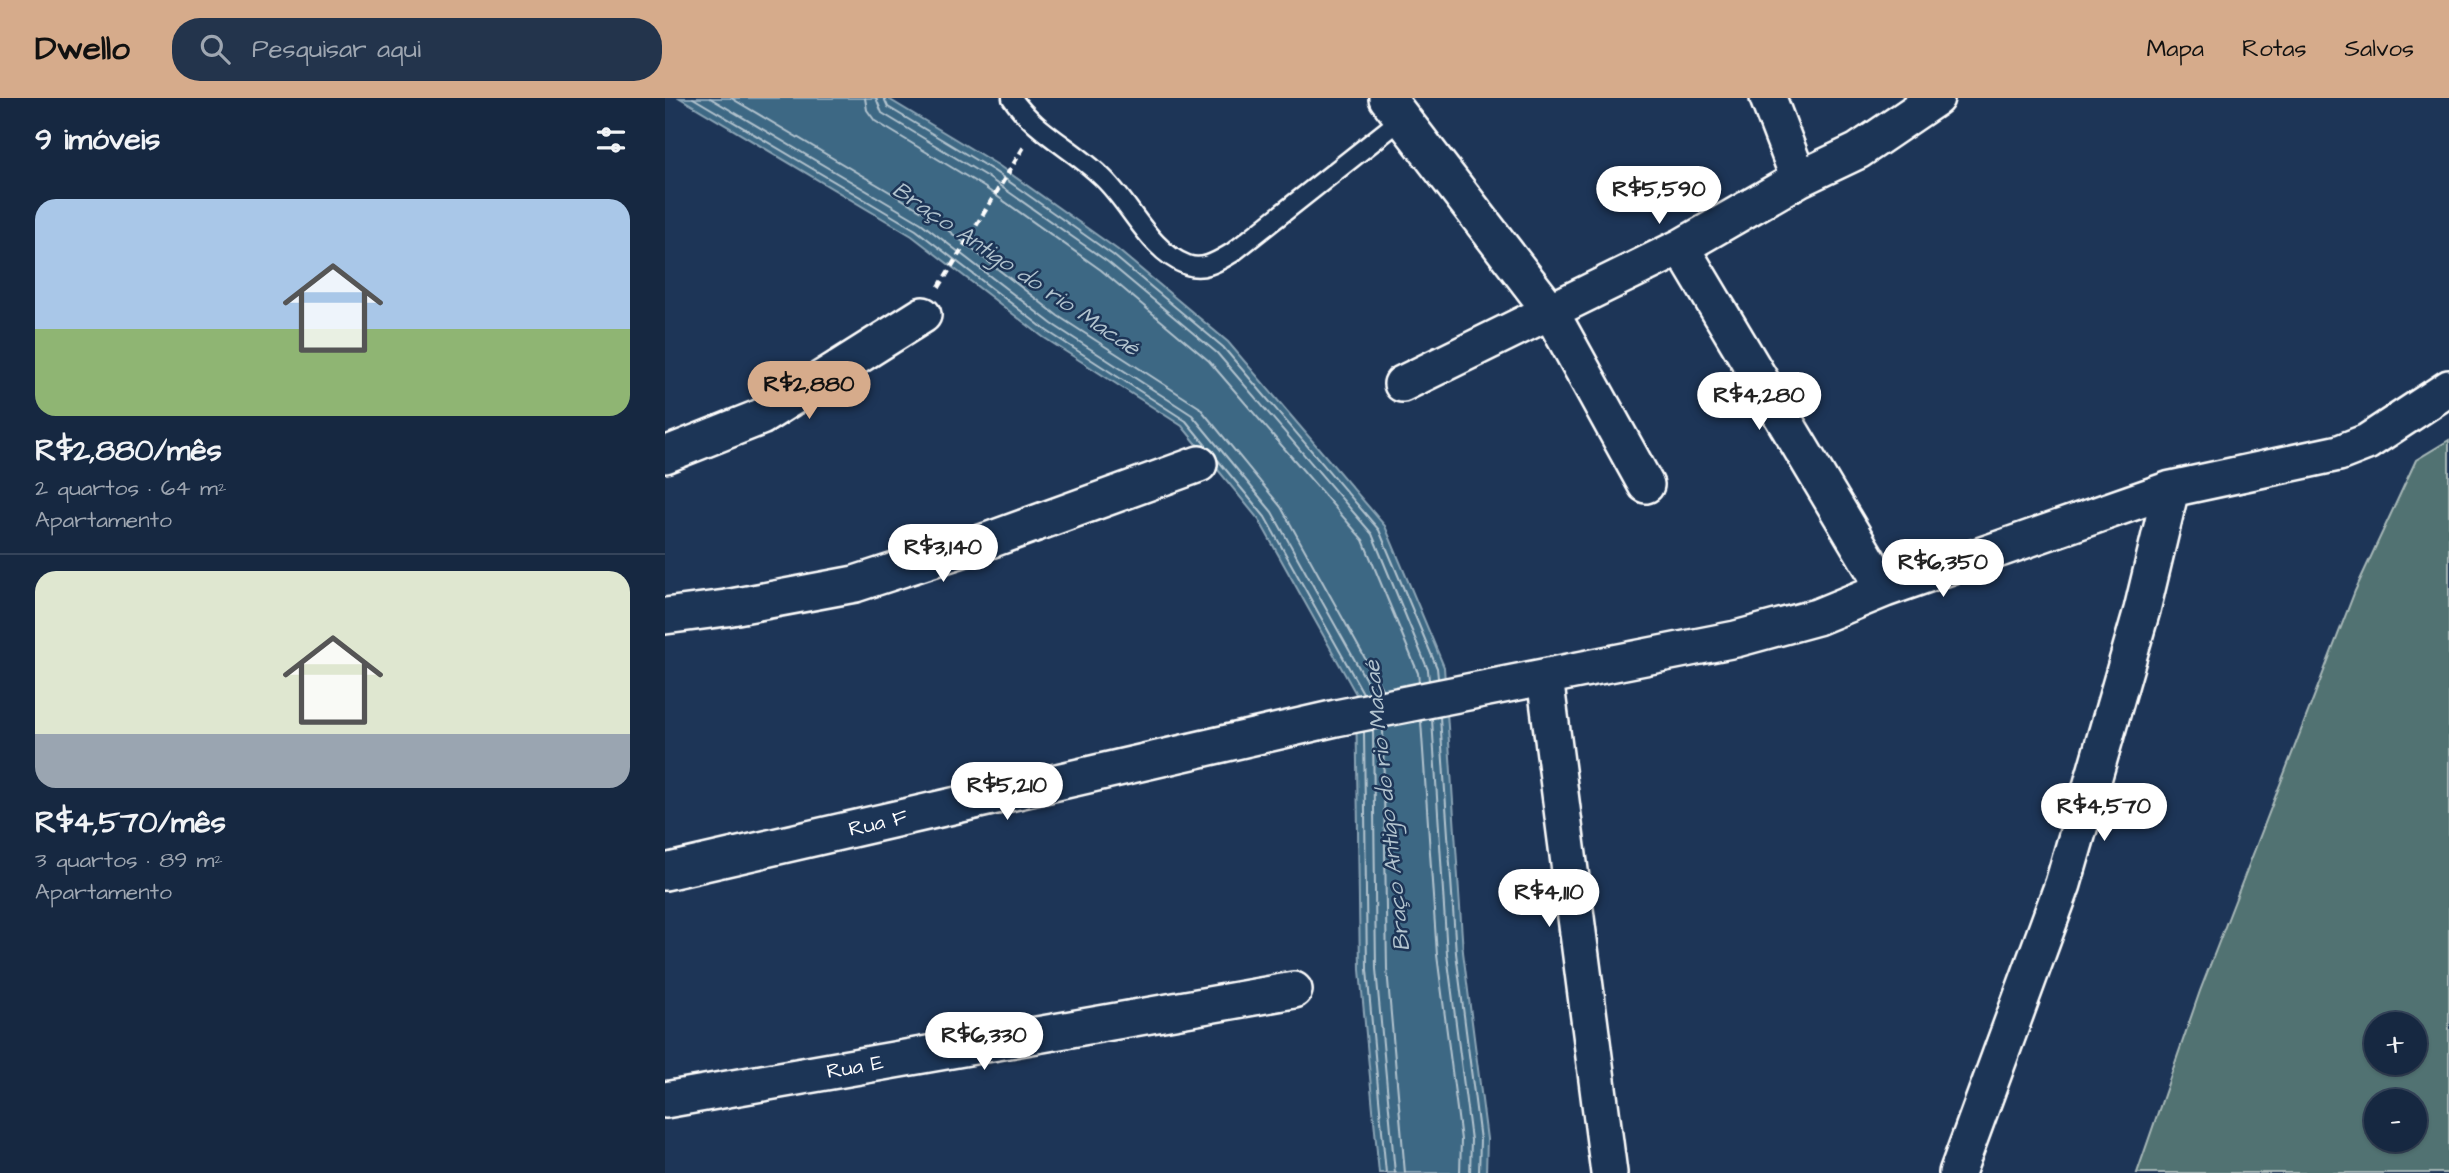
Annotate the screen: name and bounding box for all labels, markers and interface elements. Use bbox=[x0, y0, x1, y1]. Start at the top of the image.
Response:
search box bbox=[172, 18, 662, 81]
text: Dwello bbox=[35, 26, 130, 72]
icon: search bbox=[196, 30, 234, 68]
text: Pesquisar aqui bbox=[252, 31, 421, 67]
text: Mapa bbox=[2146, 32, 2204, 66]
text: Rotas bbox=[2242, 32, 2307, 66]
text: Salvos bbox=[2345, 32, 2414, 66]
text: 9 imóveis bbox=[35, 119, 160, 161]
icon: filters bbox=[592, 121, 630, 159]
pin: R$5,590 bbox=[1594, 166, 1724, 226]
text: R$5,590 bbox=[1612, 173, 1706, 205]
water label: Braço Antigo do rio Macaé bbox=[885, 174, 1147, 366]
icon: home bbox=[270, 245, 396, 371]
pin: R$2,880 bbox=[744, 362, 874, 421]
text: R$2,880 bbox=[764, 368, 854, 400]
pin: R$4,280 bbox=[1694, 372, 1824, 432]
text: R$4,280 bbox=[1713, 379, 1805, 411]
text: R$2,880/mês bbox=[35, 430, 222, 472]
text: 2 quartos · 64 m² bbox=[35, 472, 227, 504]
text: Apartamento bbox=[35, 504, 172, 536]
pin: R$3,140 bbox=[878, 524, 1008, 584]
text: R$3,140 bbox=[904, 531, 982, 563]
pin: R$6,350 bbox=[1878, 540, 2008, 599]
text: R$6,350 bbox=[1898, 546, 1988, 578]
icon: home bbox=[270, 617, 396, 743]
water label: Braço Antigo do rio Macaé bbox=[1356, 657, 1419, 953]
pin: R$5,210 bbox=[942, 762, 1072, 822]
text: R$5,210 bbox=[967, 769, 1047, 801]
pin: R$4,570 bbox=[2039, 784, 2169, 843]
text: R$4,570 bbox=[2057, 790, 2151, 822]
text: R$4,570/mês bbox=[35, 802, 226, 844]
street label: Rua F bbox=[846, 802, 911, 844]
text: 3 quartos · 89 m² bbox=[35, 844, 223, 876]
pin: R$4,110 bbox=[1484, 870, 1614, 929]
text: Apartamento bbox=[35, 876, 172, 908]
text: R$4,110 bbox=[1514, 876, 1584, 908]
pin: R$6,330 bbox=[919, 1012, 1049, 1072]
map controls bbox=[2364, 1012, 2427, 1152]
button: + bbox=[2364, 1012, 2427, 1075]
text: R$6,330 bbox=[941, 1019, 1027, 1051]
street label: Rua E bbox=[824, 1048, 886, 1086]
button: − bbox=[2364, 1089, 2427, 1152]

